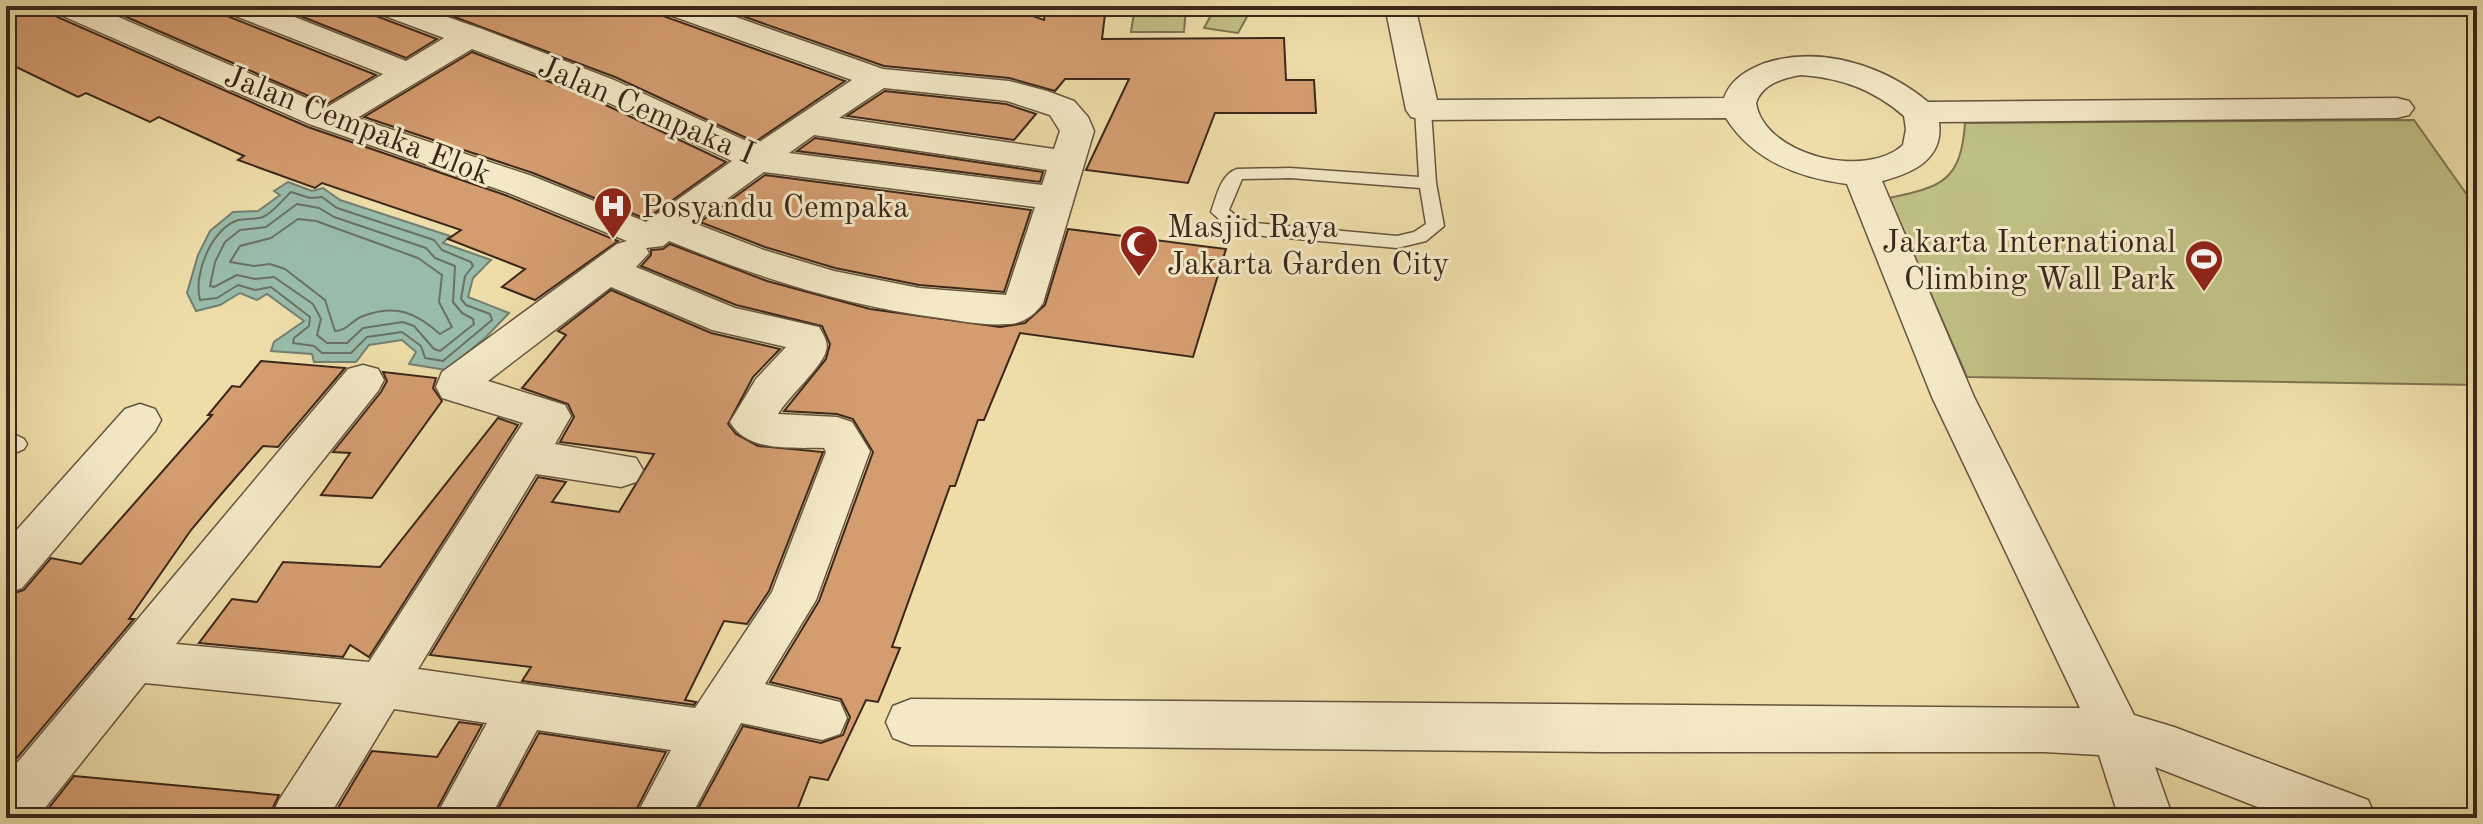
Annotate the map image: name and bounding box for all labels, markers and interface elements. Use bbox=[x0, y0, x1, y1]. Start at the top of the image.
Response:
street label: Jalan Cempaka I bbox=[533, 52, 759, 172]
street label: Jalan Cempaka Elok bbox=[219, 61, 494, 192]
hospital icon: Posyandu Cempaka bbox=[592, 185, 634, 240]
place label: Posyandu Cempaka bbox=[641, 193, 909, 225]
place label: Masjid Raya Jakarta Garden City bbox=[1167, 213, 1450, 282]
mosque icon: Masjid Raya Jakarta Garden City bbox=[1118, 223, 1160, 278]
place label: Jakarta International Climbing Wall Park bbox=[1882, 228, 2176, 297]
sports icon: Jakarta International Climbing Wall Park bbox=[2183, 238, 2225, 293]

